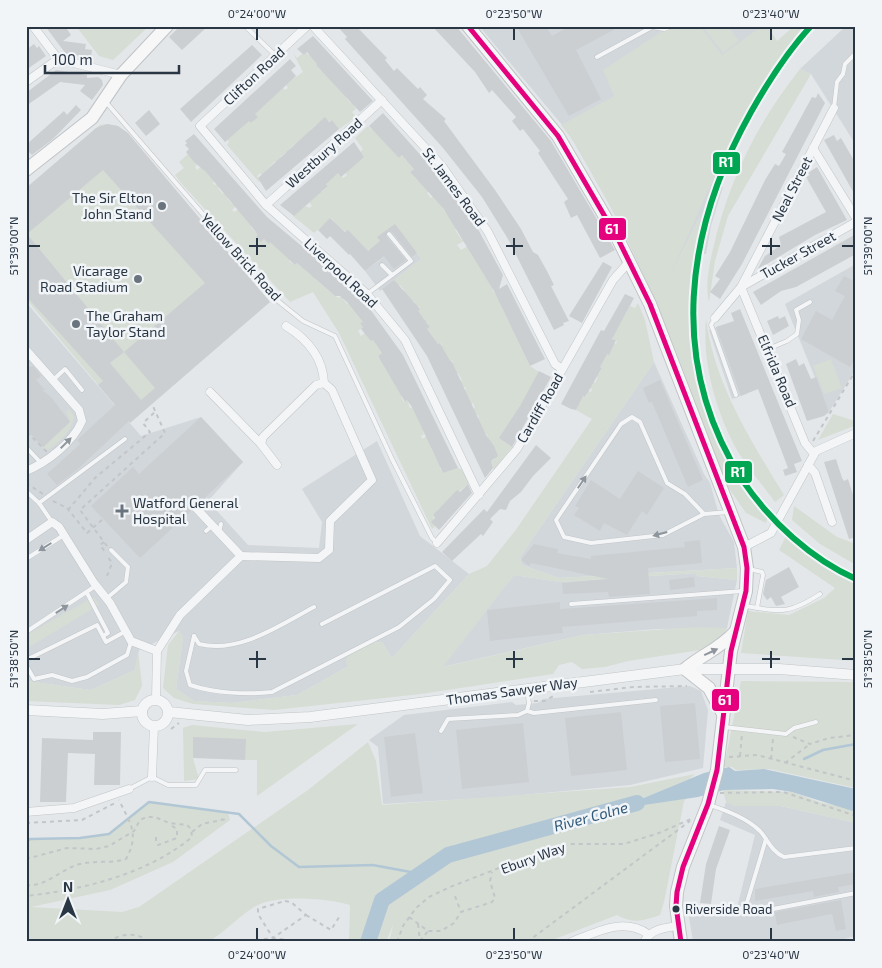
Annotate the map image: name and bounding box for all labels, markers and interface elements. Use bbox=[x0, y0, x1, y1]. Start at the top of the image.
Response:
text: 0°24'00"W bbox=[228, 6, 286, 20]
text: 0°23'50"W bbox=[486, 6, 542, 20]
text: 0°23'40"W bbox=[742, 6, 800, 20]
scale bar bbox=[45, 42, 179, 74]
street label: Clifton Road bbox=[219, 43, 288, 108]
text: 100 m bbox=[52, 50, 93, 68]
street label: Westbury Road bbox=[282, 114, 365, 191]
street label: St. James Road bbox=[419, 144, 489, 229]
line badge: R1 bbox=[712, 151, 741, 175]
text: R1 bbox=[718, 153, 734, 170]
street label: Neal Street bbox=[768, 153, 815, 224]
place label: The Sir Elton John Stand bbox=[72, 189, 152, 222]
marker: The Sir Elton John Stand bbox=[156, 200, 168, 212]
street label: Yellow Brick Road bbox=[198, 209, 285, 304]
text: 51°39'00"N bbox=[6, 217, 20, 275]
line badge: 61 bbox=[598, 217, 627, 241]
text: 51°39'00"N bbox=[860, 217, 874, 275]
text: 61 bbox=[605, 220, 619, 237]
street label: Tucker Street bbox=[757, 227, 838, 282]
street label: Liverpool Road bbox=[301, 234, 382, 311]
place label: Vicarage Road Stadium bbox=[40, 262, 128, 295]
marker: Vicarage Road Stadium bbox=[132, 273, 144, 285]
place label: The Graham Taylor Stand bbox=[86, 307, 165, 340]
marker: The Graham Taylor Stand bbox=[70, 318, 82, 330]
street label: Elfrida Road bbox=[755, 332, 800, 410]
street label: Cardiff Road bbox=[513, 370, 566, 446]
one-way arrow bbox=[59, 437, 71, 449]
line badge: R1 bbox=[724, 460, 753, 484]
text: R1 bbox=[730, 463, 746, 480]
one-way arrow bbox=[577, 475, 587, 488]
place label: Watford General Hospital bbox=[133, 494, 239, 527]
marker: Watford General Hospital bbox=[115, 504, 129, 518]
one-way arrow bbox=[652, 530, 668, 538]
one-way arrow bbox=[38, 542, 52, 551]
one-way arrow bbox=[56, 604, 69, 613]
text: 51°38'50"N bbox=[6, 630, 20, 688]
text: 51°38'50"N bbox=[860, 630, 874, 688]
one-way arrow bbox=[704, 648, 718, 656]
street label: Thomas Sawyer Way bbox=[445, 673, 579, 708]
line badge: 61 bbox=[711, 688, 740, 712]
text: 61 bbox=[718, 691, 732, 708]
water label: River Colne bbox=[552, 798, 630, 835]
street label: Ebury Way bbox=[498, 838, 568, 877]
north arrow bbox=[42, 876, 92, 926]
text: N bbox=[63, 878, 73, 895]
place label: Riverside Road bbox=[685, 901, 772, 917]
marker: Riverside Road bbox=[671, 904, 681, 914]
text: 0°24'00"W bbox=[228, 947, 286, 961]
text: 0°23'50"W bbox=[486, 947, 542, 961]
text: 0°23'40"W bbox=[742, 947, 800, 961]

